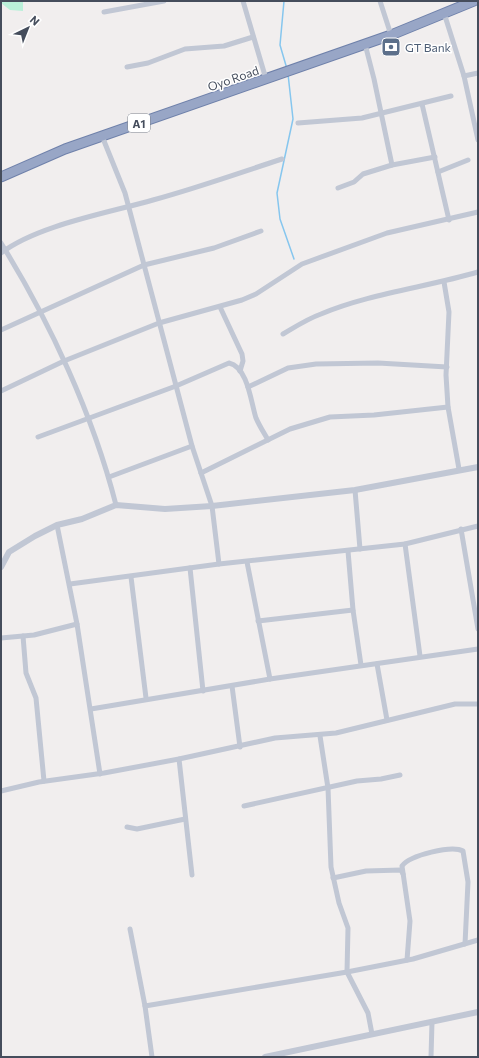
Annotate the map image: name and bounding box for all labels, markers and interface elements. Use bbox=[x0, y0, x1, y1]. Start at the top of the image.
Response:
north arrow bbox=[8, 8, 48, 48]
text: N bbox=[28, 13, 43, 28]
bank icon: GT Bank bbox=[380, 36, 402, 58]
place label: GT Bank bbox=[405, 40, 452, 54]
street label: Oyo Road bbox=[206, 63, 261, 93]
road number: A1 bbox=[128, 114, 150, 132]

